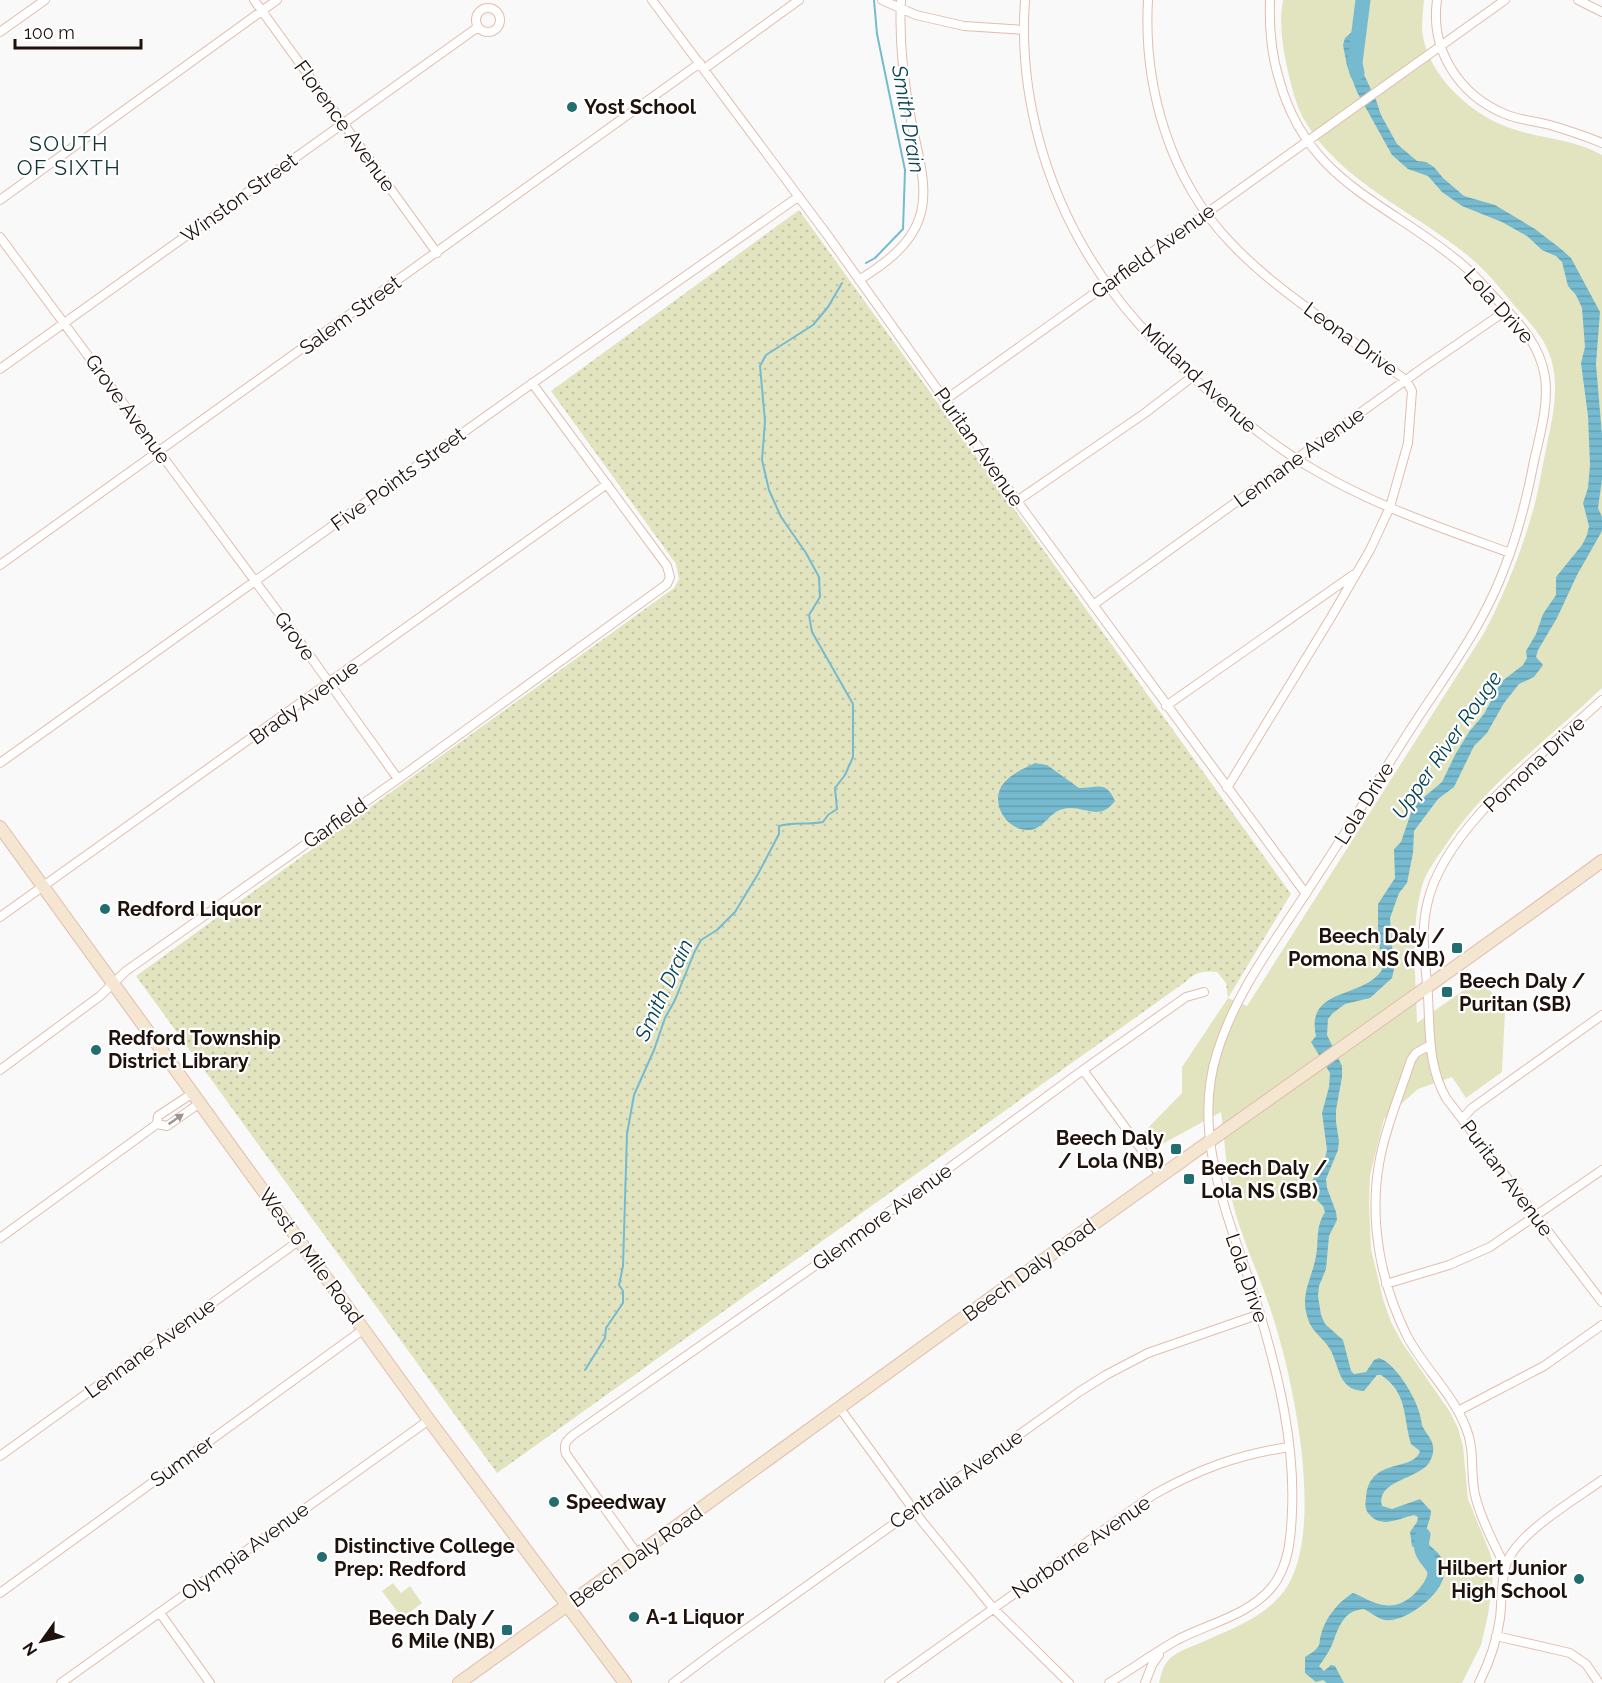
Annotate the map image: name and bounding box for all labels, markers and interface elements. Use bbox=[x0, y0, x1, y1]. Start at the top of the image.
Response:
scale bar bbox=[15, 12, 141, 50]
text: 100 m bbox=[24, 22, 75, 43]
street label: Florence Avenue bbox=[289, 56, 401, 197]
water label: Smith Drain bbox=[887, 62, 930, 175]
place label: Yost School bbox=[584, 95, 697, 119]
marker: Yost School bbox=[565, 100, 579, 114]
district label: SOUTH OF SIXTH bbox=[17, 131, 121, 180]
street label: Winston Street bbox=[176, 148, 302, 248]
street label: Garfield Avenue bbox=[1087, 198, 1220, 304]
street label: Lola Drive bbox=[1459, 264, 1539, 349]
street label: Salem Street bbox=[295, 270, 405, 360]
street label: Leona Drive bbox=[1299, 297, 1403, 381]
street label: Midland Avenue bbox=[1136, 318, 1262, 438]
street label: Grove Avenue bbox=[80, 350, 176, 469]
street label: Puritan Avenue bbox=[929, 383, 1029, 511]
street label: Lennane Avenue bbox=[1229, 401, 1369, 512]
street label: Five Points Street bbox=[326, 422, 470, 536]
street label: Grove bbox=[269, 607, 321, 665]
street label: Brady Avenue bbox=[245, 654, 363, 750]
water label: Upper River Rouge bbox=[1386, 666, 1507, 823]
street label: Pomona Drive bbox=[1478, 711, 1590, 817]
street label: Lola Drive bbox=[1329, 757, 1399, 849]
street label: Garfield bbox=[299, 793, 371, 853]
place label: Redford Liquor bbox=[117, 897, 261, 921]
marker: Redford Liquor bbox=[98, 902, 112, 916]
place label: Beech Daly / Pomona NS (NB) bbox=[1288, 924, 1445, 971]
water label: Smith Drain bbox=[629, 935, 698, 1045]
marker: Beech Daly / Pomona NS (NB) bbox=[1450, 941, 1464, 955]
place label: Beech Daly / Puritan (SB) bbox=[1459, 969, 1586, 1016]
marker: Beech Daly / Puritan (SB) bbox=[1440, 985, 1454, 999]
place label: Redford Township District Library bbox=[108, 1026, 281, 1073]
marker: Redford Township District Library bbox=[89, 1043, 103, 1057]
one-way arrow bbox=[169, 1114, 184, 1126]
street label: Puritan Avenue bbox=[1455, 1115, 1559, 1241]
place label: Beech Daly / Lola (NB) bbox=[1056, 1126, 1164, 1173]
marker: Beech Daly / Lola (NB) bbox=[1169, 1142, 1183, 1156]
place label: Beech Daly / Lola NS (SB) bbox=[1201, 1156, 1328, 1203]
street label: Glenmore Avenue bbox=[808, 1158, 957, 1276]
marker: Beech Daly / Lola NS (SB) bbox=[1182, 1172, 1196, 1186]
street label: West 6 Mile Road bbox=[254, 1183, 368, 1329]
street label: Beech Daly Road bbox=[958, 1214, 1100, 1326]
street label: Lola Drive bbox=[1221, 1230, 1273, 1326]
street label: Lennane Avenue bbox=[80, 1292, 220, 1403]
street label: Centralia Avenue bbox=[885, 1424, 1027, 1534]
street label: Sumner bbox=[145, 1430, 219, 1492]
place label: Speedway bbox=[566, 1490, 666, 1514]
street label: Norborne Avenue bbox=[1007, 1490, 1155, 1604]
marker: Speedway bbox=[547, 1495, 561, 1509]
street label: Olympia Avenue bbox=[177, 1497, 314, 1605]
street label: Beech Daly Road bbox=[565, 1500, 707, 1612]
place label: Distinctive College Prep: Redford bbox=[334, 1534, 515, 1581]
marker: Distinctive College Prep: Redford bbox=[315, 1550, 329, 1564]
place label: Hilbert Junior High School bbox=[1437, 1556, 1568, 1603]
marker: Hilbert Junior High School bbox=[1572, 1572, 1586, 1586]
place label: A-1 Liquor bbox=[646, 1605, 744, 1629]
place label: Beech Daly / 6 Mile (NB) bbox=[369, 1606, 495, 1653]
marker: A-1 Liquor bbox=[627, 1610, 641, 1624]
north arrow bbox=[12, 1611, 72, 1671]
marker: Beech Daly / 6 Mile (NB) bbox=[500, 1623, 514, 1637]
text: N bbox=[19, 1639, 41, 1659]

